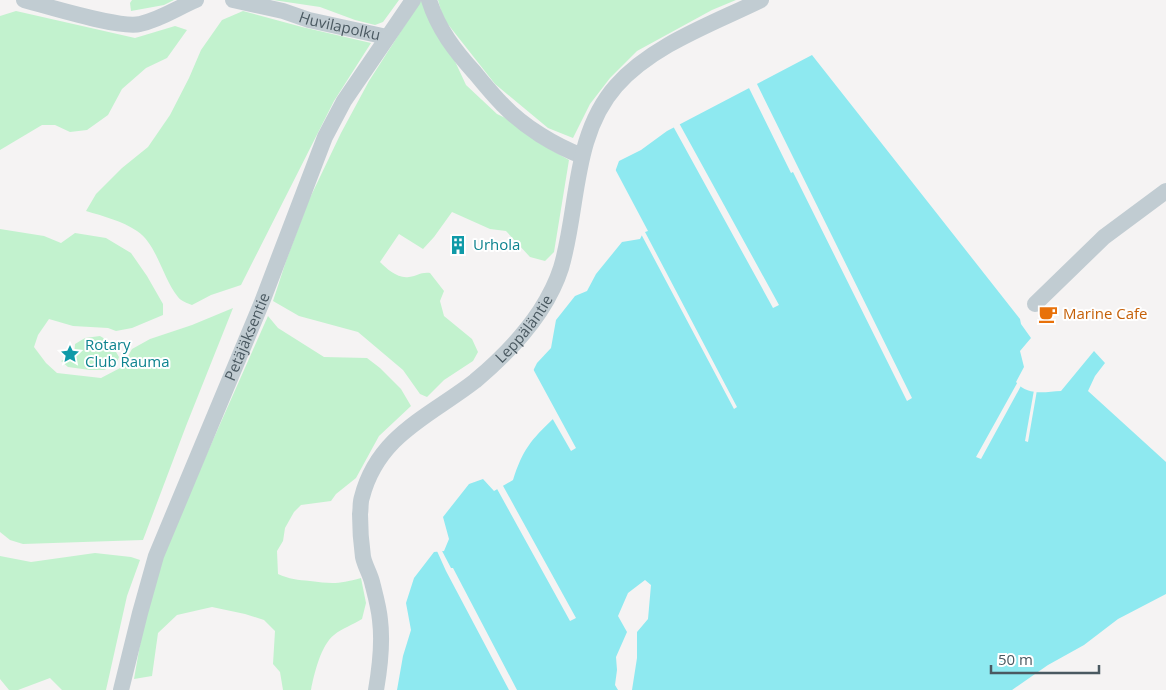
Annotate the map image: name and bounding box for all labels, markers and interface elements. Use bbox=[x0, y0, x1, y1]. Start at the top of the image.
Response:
street label: Huvilapolku bbox=[296, 6, 382, 44]
building icon: Urhola bbox=[447, 234, 469, 256]
place label: Urhola bbox=[473, 234, 520, 254]
street label: Petäjäksentie bbox=[219, 290, 274, 383]
street label: Leppäläntie bbox=[490, 291, 557, 367]
cafe icon: Marine Cafe bbox=[1037, 303, 1059, 325]
place label: Marine Cafe bbox=[1063, 303, 1148, 323]
place label: Rotary Club Rauma bbox=[85, 334, 170, 371]
place icon: Rotary Club Rauma bbox=[59, 343, 81, 365]
scale bar bbox=[991, 642, 1098, 674]
text: 50 m bbox=[998, 649, 1033, 669]

